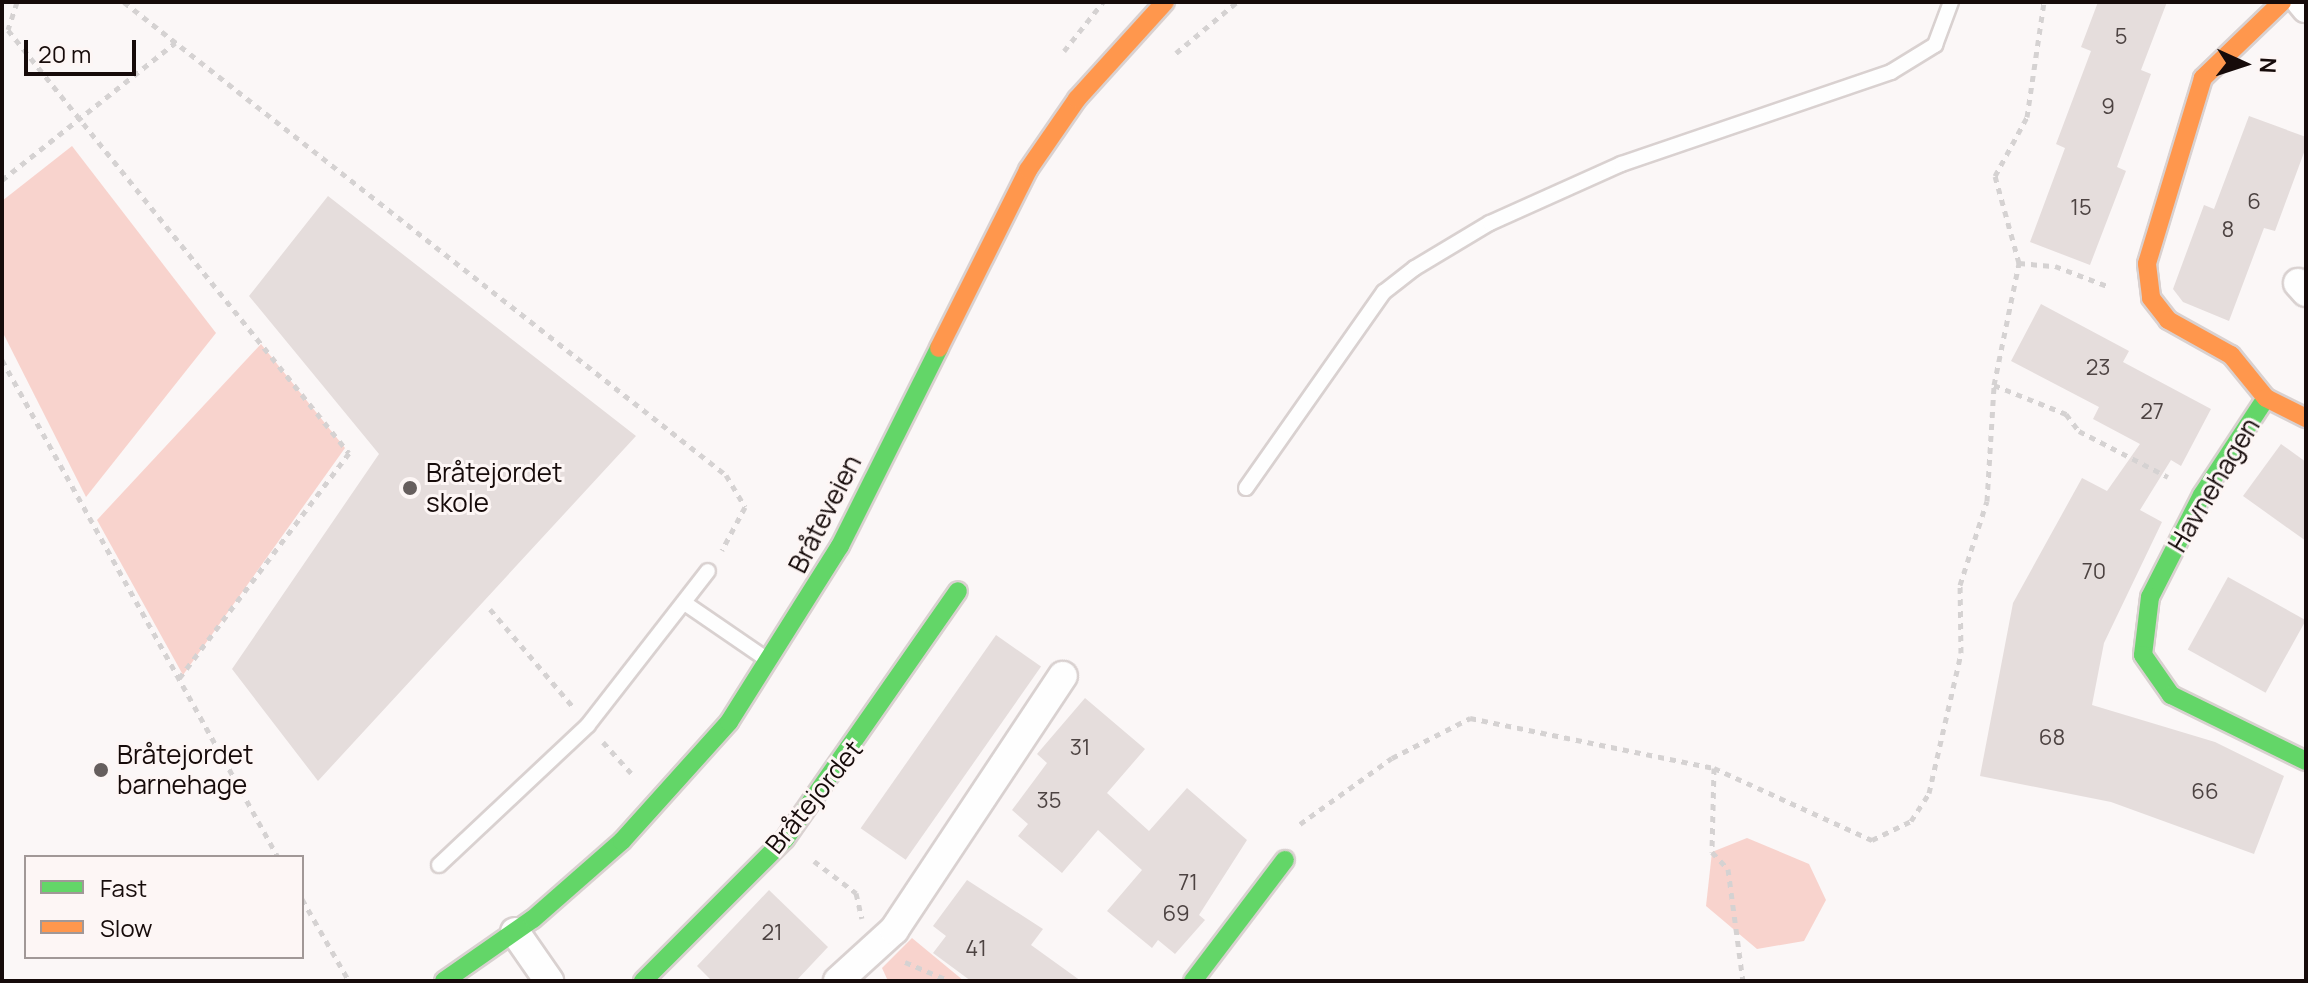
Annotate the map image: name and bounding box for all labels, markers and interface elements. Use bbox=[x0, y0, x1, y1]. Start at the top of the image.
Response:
scale bar bbox=[28, 24, 140, 74]
house number: 5 bbox=[2115, 24, 2127, 50]
north arrow bbox=[2204, 24, 2284, 104]
text: 20 m bbox=[38, 37, 91, 70]
text: N bbox=[2253, 57, 2283, 74]
house number: 9 bbox=[2101, 94, 2115, 120]
house number: 6 bbox=[2247, 189, 2261, 215]
house number: 15 bbox=[2070, 195, 2092, 221]
house number: 8 bbox=[2222, 217, 2234, 243]
house number: 23 bbox=[2086, 355, 2110, 381]
house number: 27 bbox=[2140, 399, 2164, 425]
street label: Havnehagen bbox=[2162, 412, 2266, 558]
street label: Bråteveien bbox=[782, 450, 868, 578]
place label: Bråtejordet skole bbox=[426, 457, 562, 518]
marker: Bråtejordet skole bbox=[401, 479, 419, 497]
house number: 70 bbox=[2082, 559, 2106, 585]
house number: 68 bbox=[2039, 725, 2065, 751]
street label: Bråtejordet bbox=[759, 734, 869, 860]
house number: 31 bbox=[1070, 735, 1090, 761]
place label: Bråtejordet barnehage bbox=[117, 739, 253, 800]
marker: Bråtejordet barnehage bbox=[92, 761, 110, 779]
house number: 66 bbox=[2191, 779, 2219, 805]
house number: 35 bbox=[1037, 788, 1061, 814]
legend bbox=[24, 855, 304, 959]
house number: 71 bbox=[1178, 870, 1198, 896]
text: Fast bbox=[100, 871, 147, 904]
house number: 69 bbox=[1162, 901, 1190, 927]
text: Slow bbox=[100, 911, 153, 944]
house number: 21 bbox=[761, 920, 783, 946]
house number: 41 bbox=[965, 936, 987, 962]

